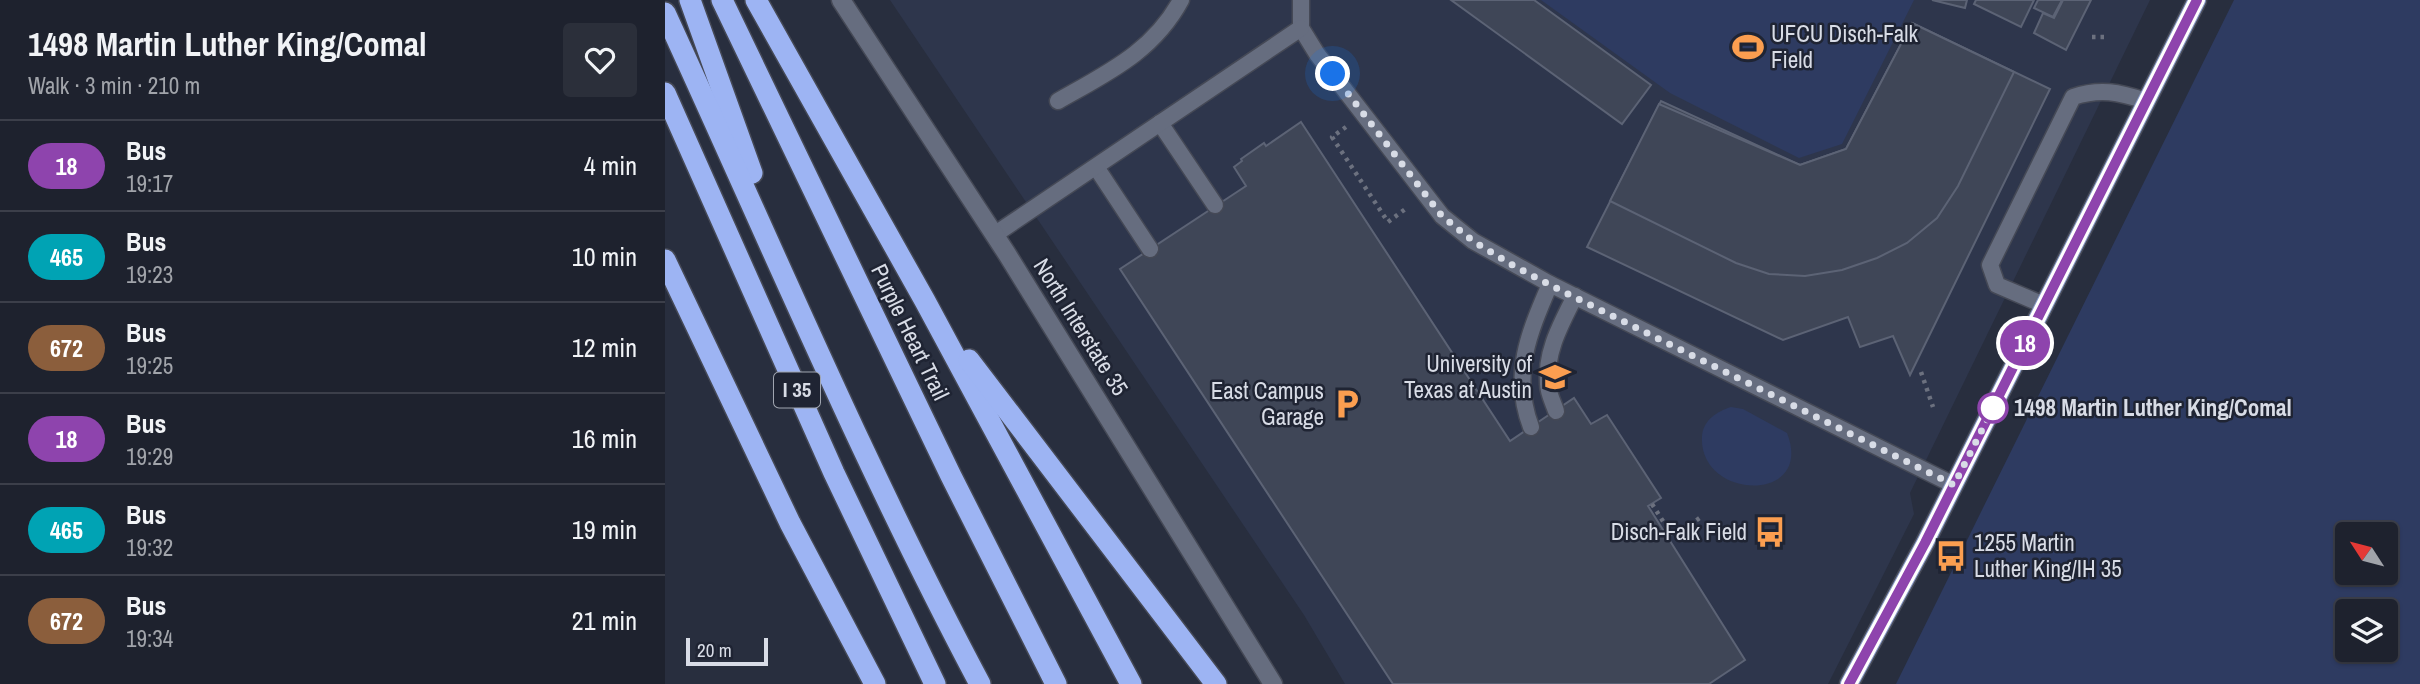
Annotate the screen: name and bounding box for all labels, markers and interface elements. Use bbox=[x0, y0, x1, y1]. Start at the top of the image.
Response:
place label: UFCU Disch-Falk Field bbox=[1771, 18, 1918, 75]
text: 1498 Martin Luther King/Comal bbox=[28, 22, 426, 66]
button: heart bbox=[563, 23, 637, 97]
sports icon: UFCU Disch-Falk Field bbox=[1731, 30, 1765, 64]
your location bbox=[1315, 56, 1350, 91]
text: Walk · 3 min · 210 m bbox=[28, 70, 200, 101]
text: Bus bbox=[126, 133, 166, 168]
text: 4 min bbox=[584, 148, 637, 183]
text: 18 bbox=[56, 150, 77, 182]
text: 19:17 bbox=[126, 168, 173, 199]
text: Bus bbox=[126, 224, 166, 259]
text: 10 min bbox=[572, 239, 637, 274]
text: 465 bbox=[50, 241, 83, 273]
street label: North Interstate 35 bbox=[1027, 252, 1136, 401]
text: 19:23 bbox=[126, 259, 173, 290]
street label: Purple Heart Trail bbox=[864, 259, 957, 405]
text: Bus bbox=[126, 315, 166, 350]
line badge: 18 bbox=[1993, 320, 2057, 366]
text: 18 bbox=[2014, 327, 2036, 359]
text: 12 min bbox=[572, 330, 637, 365]
text: 672 bbox=[50, 332, 83, 364]
place label: University of Texas at Austin bbox=[1404, 348, 1533, 405]
text: 19:25 bbox=[126, 350, 173, 381]
school or university icon: University of Texas at Austin bbox=[1538, 360, 1572, 394]
road number: I 35 bbox=[774, 372, 820, 408]
place label: East Campus Garage bbox=[1211, 375, 1324, 432]
parking icon: East Campus Garage bbox=[1330, 387, 1364, 421]
place label: 1498 Martin Luther King/Comal bbox=[2014, 392, 2292, 423]
marker: 1498 Martin Luther King/Comal bbox=[1978, 393, 2008, 423]
text: Bus bbox=[126, 406, 166, 441]
text: 16 min bbox=[572, 421, 637, 456]
text: 18 bbox=[56, 423, 77, 455]
text: 19:29 bbox=[126, 441, 173, 472]
text: Bus bbox=[126, 497, 166, 532]
text: 19 min bbox=[572, 512, 637, 547]
text: 465 bbox=[50, 514, 83, 546]
bus stop icon: Disch-Falk Field bbox=[1753, 515, 1787, 549]
place label: Disch-Falk Field bbox=[1611, 516, 1747, 547]
north arrow bbox=[2335, 522, 2397, 584]
map controls bbox=[2335, 522, 2398, 662]
place label: 1255 Martin Luther King/IH 35 bbox=[1974, 527, 2122, 584]
text: 19:32 bbox=[126, 532, 173, 563]
bus stop icon: 1255 Martin Luther King/IH 35 bbox=[1934, 539, 1968, 573]
text: Bus bbox=[126, 588, 166, 623]
button: layers bbox=[2335, 599, 2398, 662]
text: 21 min bbox=[572, 603, 637, 638]
text: 672 bbox=[50, 605, 83, 637]
text: 19:34 bbox=[126, 623, 173, 654]
scale bar bbox=[686, 635, 768, 667]
text: 20 m bbox=[697, 637, 732, 663]

